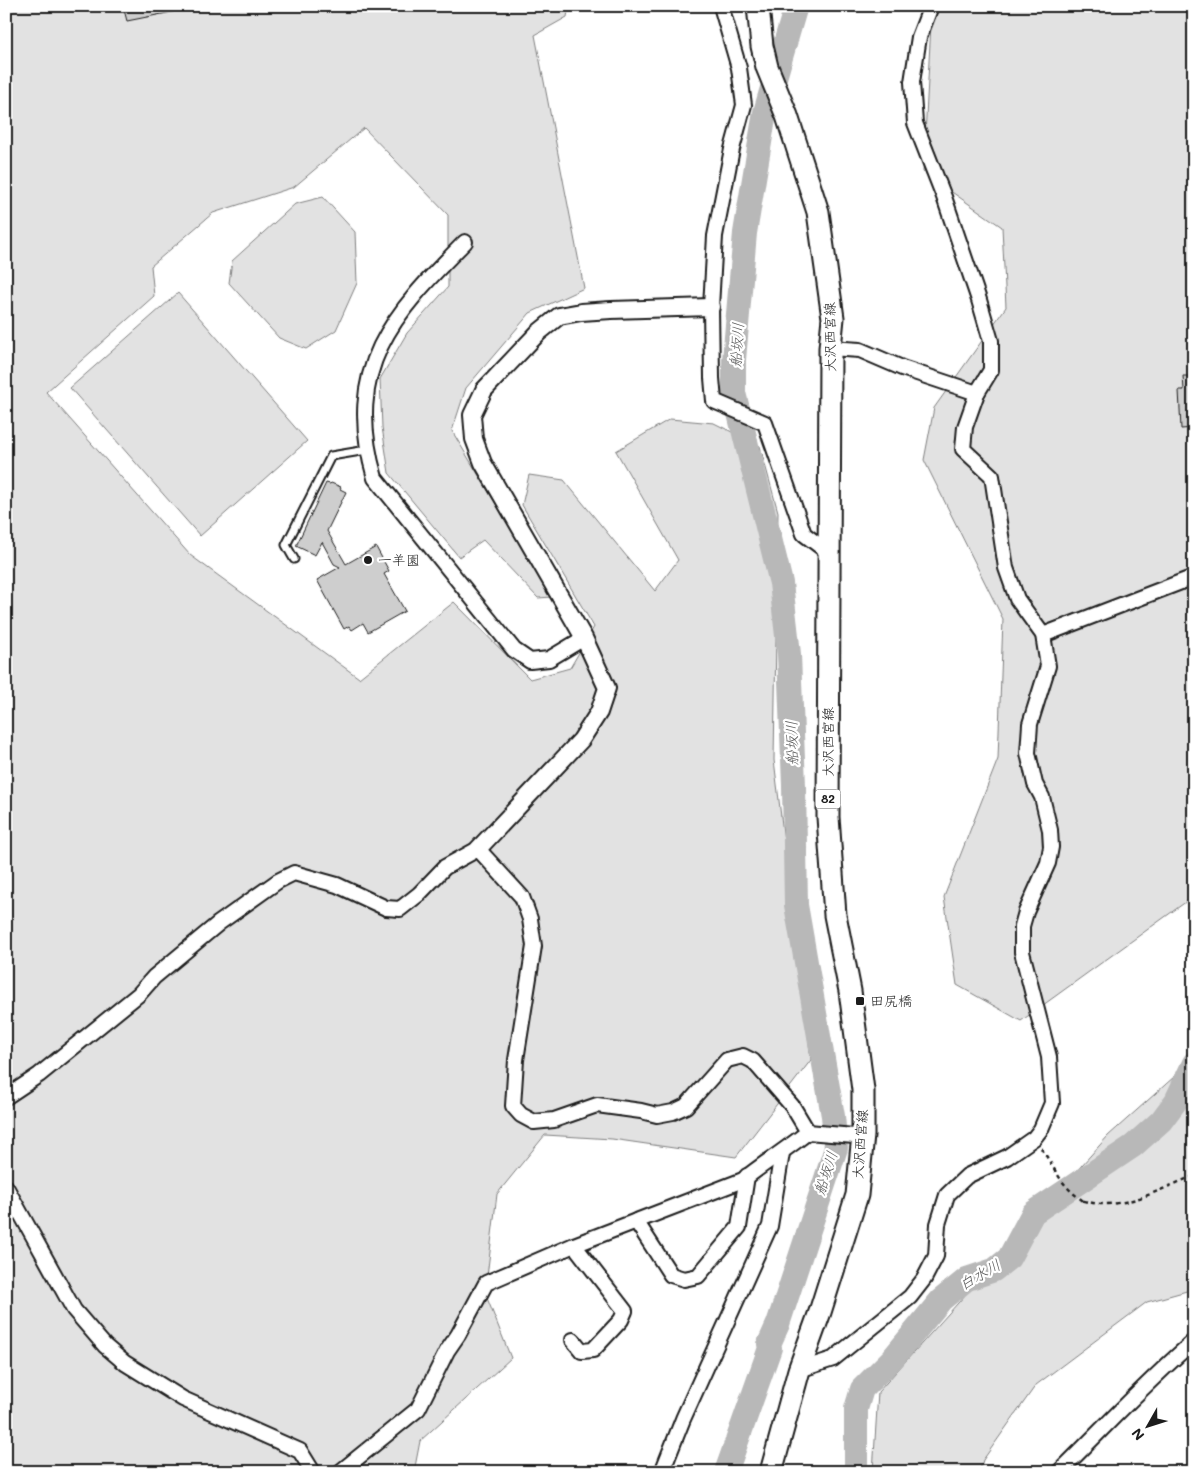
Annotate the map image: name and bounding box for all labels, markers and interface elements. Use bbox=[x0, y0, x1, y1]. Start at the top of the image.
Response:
street label: 大沢西宮線 bbox=[819, 302, 840, 372]
water label: 船坂川 bbox=[724, 322, 748, 368]
place label: 一羊園 bbox=[378, 550, 420, 569]
marker: 一羊園 bbox=[362, 554, 374, 566]
street label: 大沢西宮線 bbox=[818, 707, 837, 777]
water label: 船坂川 bbox=[781, 720, 801, 766]
road number: 82 bbox=[816, 790, 840, 809]
place label: 田尻橋 bbox=[870, 991, 912, 1010]
marker: 田尻橋 bbox=[854, 995, 866, 1007]
street label: 大沢西宮線 bbox=[848, 1108, 871, 1180]
water label: 船坂川 bbox=[809, 1148, 842, 1197]
water label: 白水川 bbox=[955, 1254, 1004, 1294]
north arrow bbox=[1122, 1400, 1172, 1450]
text: N bbox=[1127, 1424, 1148, 1445]

